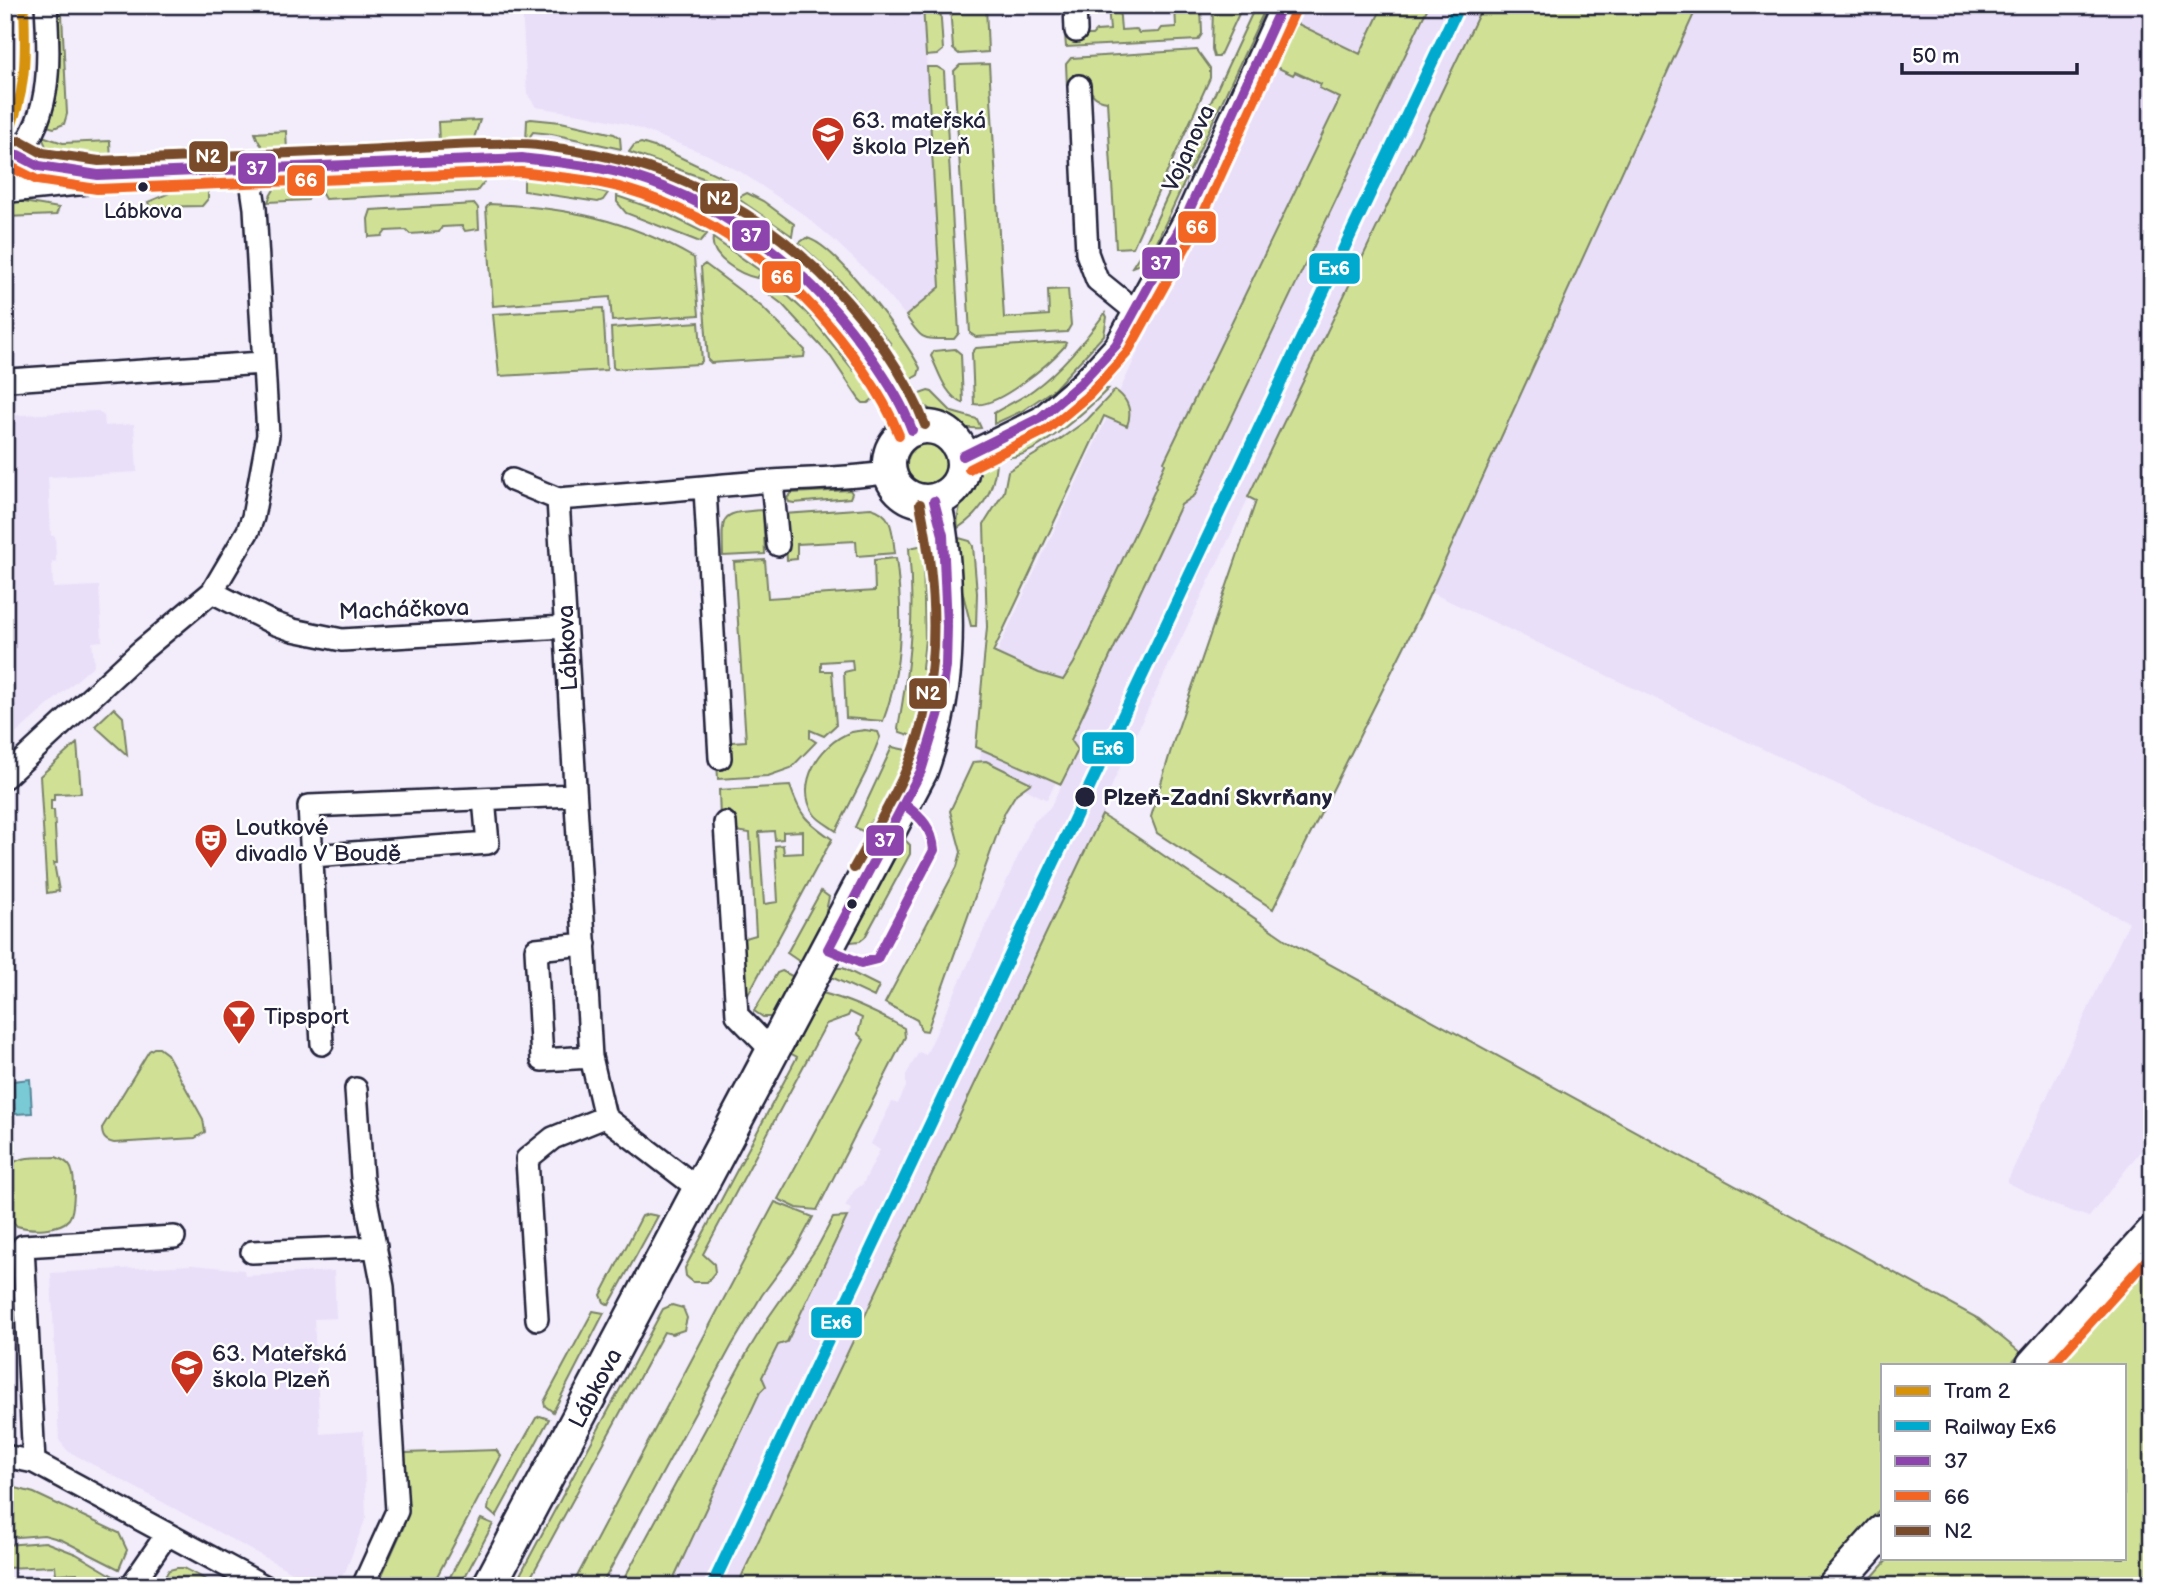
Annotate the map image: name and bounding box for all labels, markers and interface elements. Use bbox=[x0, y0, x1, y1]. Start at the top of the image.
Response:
scale bar bbox=[1902, 32, 2076, 76]
text: 50 m bbox=[1912, 44, 1959, 69]
street label: Vojanova bbox=[1157, 100, 1221, 197]
place label: 63. mateřská škola Plzeň bbox=[852, 107, 986, 161]
school or university icon: 63. mateřská škola Plzeň bbox=[809, 114, 847, 163]
line badge: N2 bbox=[188, 140, 229, 173]
text: N2 bbox=[195, 146, 221, 169]
line badge: 37 bbox=[237, 152, 277, 185]
text: 37 bbox=[246, 158, 268, 181]
line badge: 66 bbox=[286, 164, 326, 197]
text: 66 bbox=[294, 170, 318, 193]
marker: Lábkova bbox=[136, 180, 150, 194]
line badge: N2 bbox=[699, 182, 739, 215]
text: N2 bbox=[706, 188, 732, 211]
place label: Lábkova bbox=[104, 199, 182, 224]
line badge: 66 bbox=[1177, 210, 1217, 244]
text: 66 bbox=[1185, 217, 1209, 240]
line badge: 37 bbox=[731, 219, 771, 252]
text: 37 bbox=[740, 225, 762, 248]
line badge: 37 bbox=[1141, 246, 1181, 280]
line badge: Ex6 bbox=[1308, 252, 1361, 285]
text: 37 bbox=[1150, 253, 1172, 276]
text: Ex6 bbox=[1318, 258, 1350, 281]
line badge: 66 bbox=[761, 260, 802, 294]
text: 66 bbox=[770, 267, 794, 290]
street label: Macháčkova bbox=[338, 594, 470, 626]
street label: Lábkova bbox=[552, 604, 584, 692]
line badge: N2 bbox=[908, 677, 948, 710]
text: N2 bbox=[915, 683, 941, 706]
line badge: Ex6 bbox=[1081, 731, 1135, 765]
text: Ex6 bbox=[1092, 738, 1124, 761]
place label: Plzeň-Zadní Skvrňany bbox=[1103, 784, 1333, 812]
marker: Plzeň-Zadní Skvrňany bbox=[1073, 785, 1097, 809]
place label: Loutkové divadlo V Boudě bbox=[235, 814, 401, 868]
theatre icon: Loutkové divadlo V Boudě bbox=[192, 821, 230, 870]
line badge: 37 bbox=[865, 824, 905, 857]
text: 37 bbox=[874, 830, 896, 853]
unlabelled marker bbox=[845, 897, 859, 911]
bar icon: Tipsport bbox=[220, 997, 258, 1046]
place label: Tipsport bbox=[264, 1003, 349, 1031]
line badge: Ex6 bbox=[810, 1306, 863, 1339]
text: Ex6 bbox=[820, 1312, 852, 1335]
place label: 63. Mateřská škola Plzeň bbox=[212, 1340, 347, 1394]
street label: Lábkova bbox=[563, 1344, 628, 1433]
school or university icon: 63. Mateřská škola Plzeň bbox=[168, 1347, 206, 1396]
legend bbox=[1881, 1364, 2126, 1560]
text: Tram 2 bbox=[1944, 1379, 2011, 1404]
text: Railway Ex6 bbox=[1944, 1415, 2057, 1440]
text: 37 bbox=[1944, 1449, 1968, 1474]
text: 66 bbox=[1944, 1485, 1970, 1510]
text: N2 bbox=[1944, 1519, 1973, 1544]

